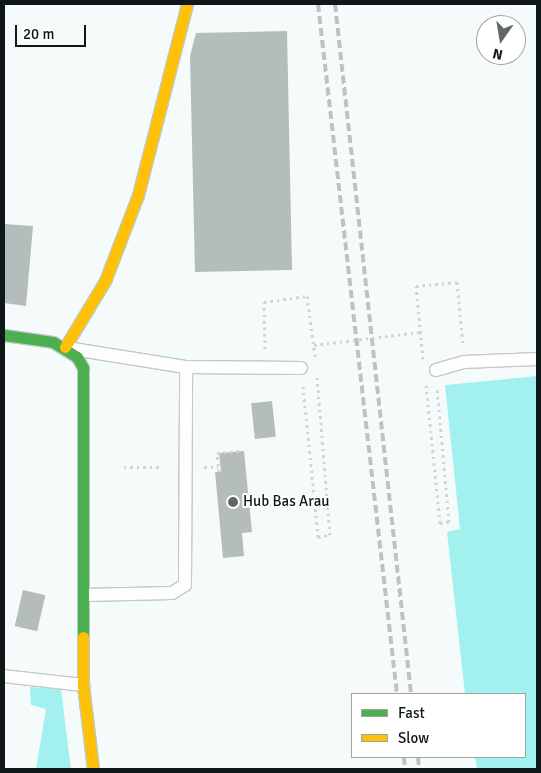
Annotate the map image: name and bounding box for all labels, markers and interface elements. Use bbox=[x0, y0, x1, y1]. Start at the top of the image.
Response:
scale bar bbox=[18, 15, 89, 47]
north arrow bbox=[476, 15, 526, 65]
text: 20 m bbox=[23, 25, 54, 43]
text: N bbox=[491, 45, 504, 64]
place label: Hub Bas Arau bbox=[243, 493, 329, 511]
marker: Hub Bas Arau bbox=[227, 496, 239, 508]
legend bbox=[351, 693, 526, 758]
text: Fast bbox=[398, 704, 425, 722]
text: Slow bbox=[398, 729, 429, 747]

